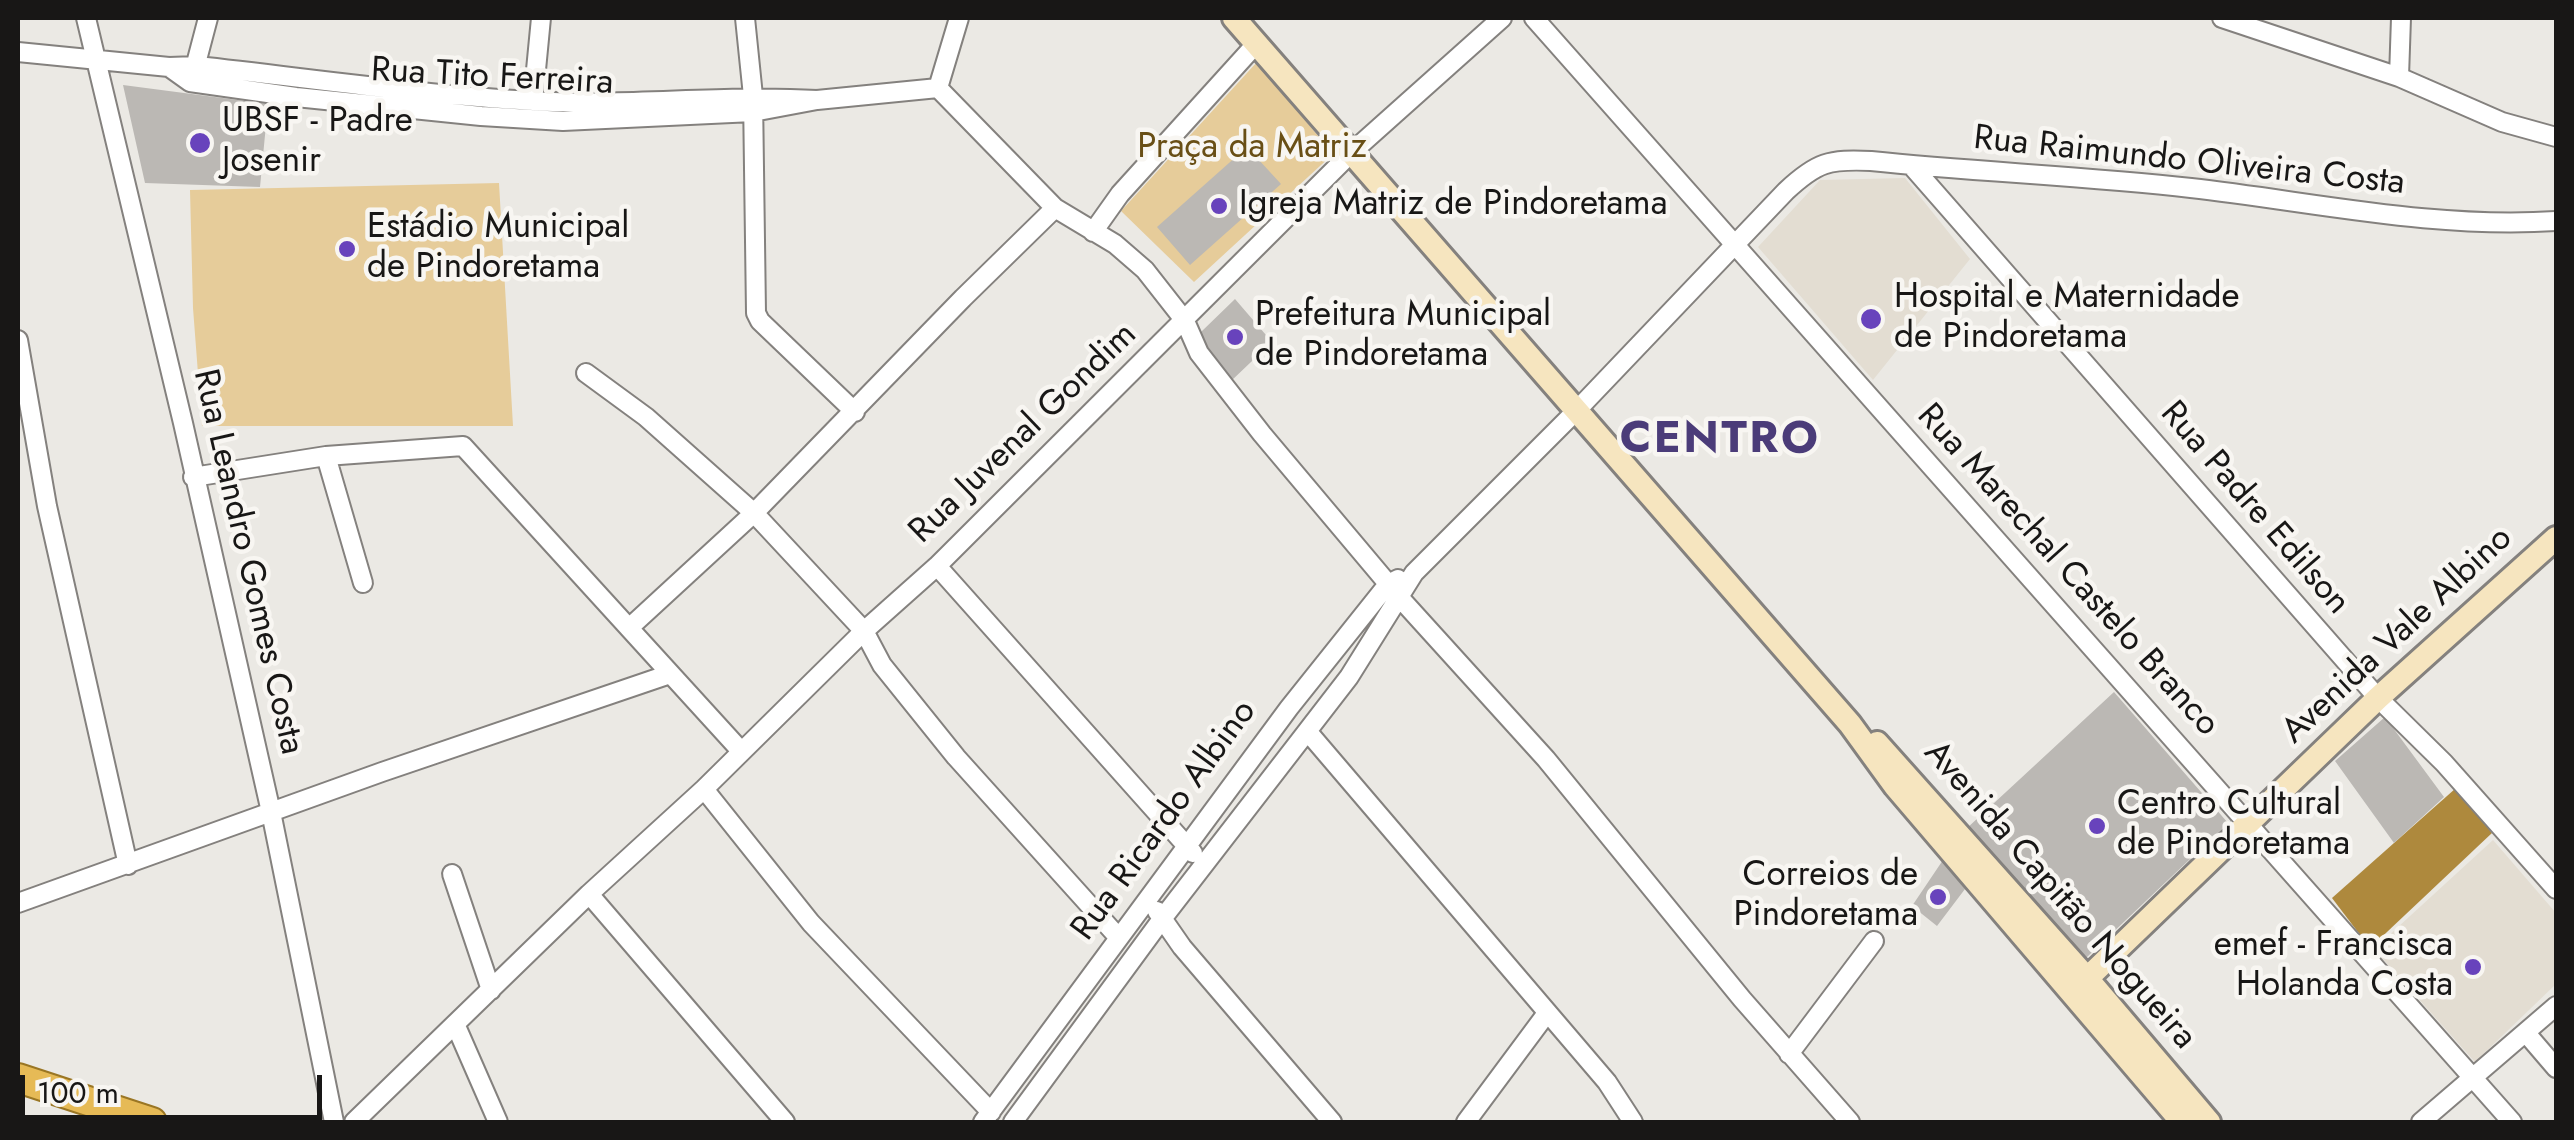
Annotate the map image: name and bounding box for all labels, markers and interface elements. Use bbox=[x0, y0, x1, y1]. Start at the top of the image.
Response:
street label: Rua Tito Ferreira bbox=[370, 51, 614, 105]
place label: UBSF - Padre Josenir bbox=[222, 102, 413, 184]
street label: Rua Raimundo Oliveira Costa bbox=[1971, 118, 2407, 206]
park label: Praça da Matriz bbox=[1137, 128, 1367, 170]
marker: UBSF - Padre Josenir bbox=[187, 130, 213, 156]
place label: Igreja Matriz de Pindoretama bbox=[1239, 185, 1667, 227]
marker: Igreja Matriz de Pindoretama bbox=[1208, 195, 1230, 217]
place label: Estádio Municipal de Pindoretama bbox=[367, 208, 629, 290]
marker: Estádio Municipal de Pindoretama bbox=[336, 238, 358, 260]
place label: Hospital e Maternidade de Pindoretama bbox=[1894, 278, 2239, 360]
place label: Prefeitura Municipal de Pindoretama bbox=[1255, 296, 1551, 378]
marker: Hospital e Maternidade de Pindoretama bbox=[1858, 306, 1884, 332]
street label: Rua Juvenal Gondim bbox=[902, 315, 1146, 553]
marker: Prefeitura Municipal de Pindoretama bbox=[1224, 326, 1246, 348]
street label: Rua Leandro Gomes Costa bbox=[182, 365, 312, 759]
street label: Rua Padre Edilson bbox=[2150, 394, 2358, 624]
street label: Rua Marechal Castelo Branco bbox=[1907, 396, 2227, 746]
district label: CENTRO bbox=[1620, 414, 1820, 468]
street label: Avenida Vale Albino bbox=[2274, 518, 2522, 754]
street label: Rua Ricardo Albino bbox=[1064, 693, 1266, 949]
street label: Avenida Capitão Nogueira bbox=[1914, 733, 2204, 1059]
place label: Centro Cultural de Pindoretama bbox=[2117, 785, 2350, 867]
marker: Centro Cultural de Pindoretama bbox=[2086, 815, 2108, 837]
place label: Correios de Pindoretama bbox=[1733, 856, 1918, 938]
marker: Correios de Pindoretama bbox=[1927, 886, 1949, 908]
place label: emef - Francisca Holanda Costa bbox=[2214, 926, 2453, 1008]
marker: emef - Francisca Holanda Costa bbox=[2462, 956, 2484, 978]
scale bar bbox=[25, 1055, 328, 1117]
text: 100 m bbox=[37, 1071, 119, 1114]

